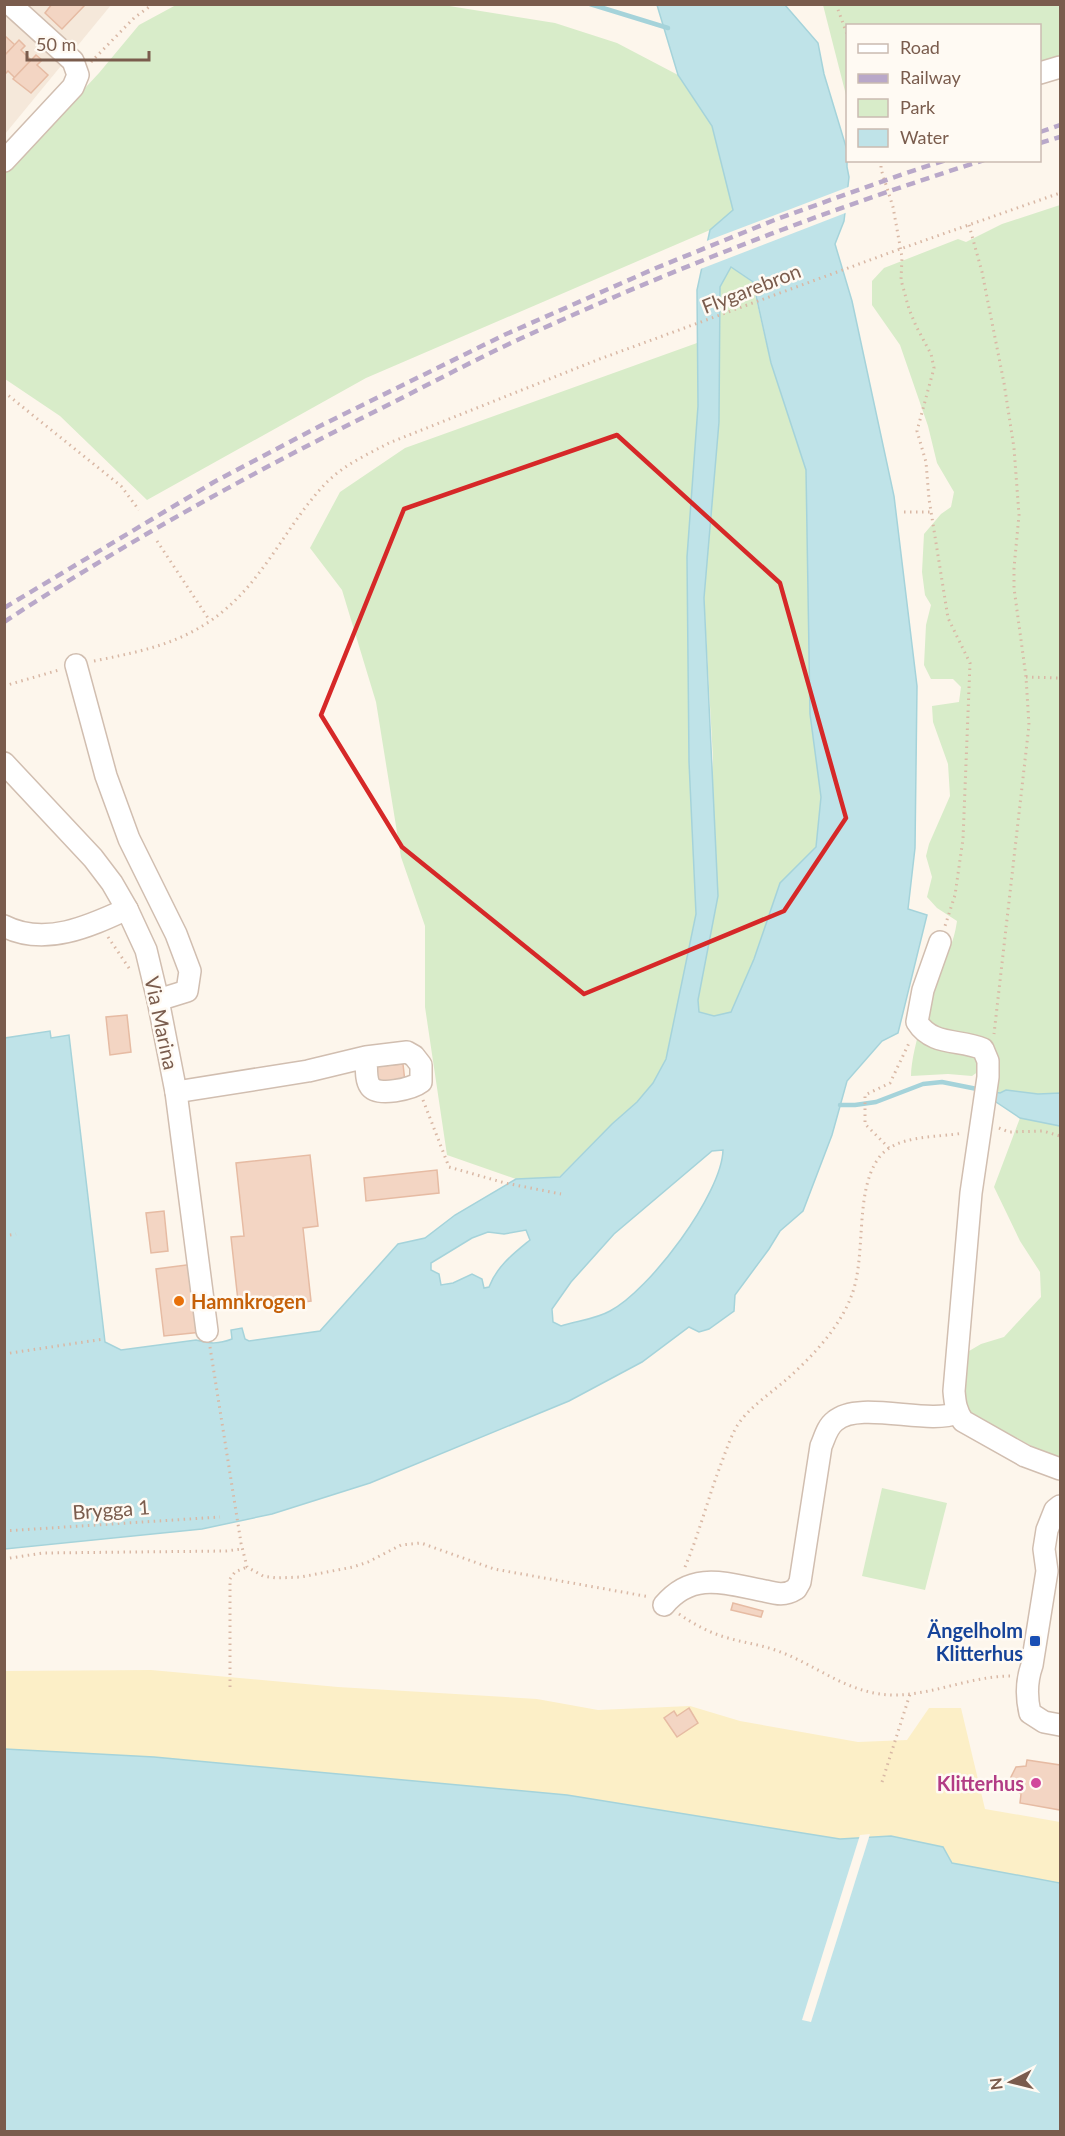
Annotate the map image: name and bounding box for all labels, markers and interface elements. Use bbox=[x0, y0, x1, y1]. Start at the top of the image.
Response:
scale bar bbox=[27, 24, 148, 62]
legend bbox=[846, 24, 1041, 162]
text: 50 m bbox=[36, 33, 76, 55]
text: Road bbox=[900, 36, 940, 58]
text: Railway bbox=[900, 66, 961, 88]
text: Park bbox=[900, 96, 936, 118]
text: Water bbox=[900, 126, 949, 148]
street label: Flygarebron bbox=[698, 258, 804, 318]
street label: Via Marina bbox=[140, 974, 184, 1072]
place label: Hamnkrogen bbox=[191, 1289, 306, 1313]
marker: Hamnkrogen bbox=[172, 1294, 186, 1308]
street label: Brygga 1 bbox=[72, 1494, 150, 1524]
place label: Ängelholm Klitterhus bbox=[926, 1618, 1023, 1665]
marker: Ängelholm Klitterhus bbox=[1028, 1634, 1042, 1648]
place label: Klitterhus bbox=[937, 1771, 1024, 1795]
marker: Klitterhus bbox=[1029, 1776, 1043, 1790]
north arrow bbox=[981, 2052, 1041, 2112]
text: N bbox=[985, 2077, 1006, 2091]

